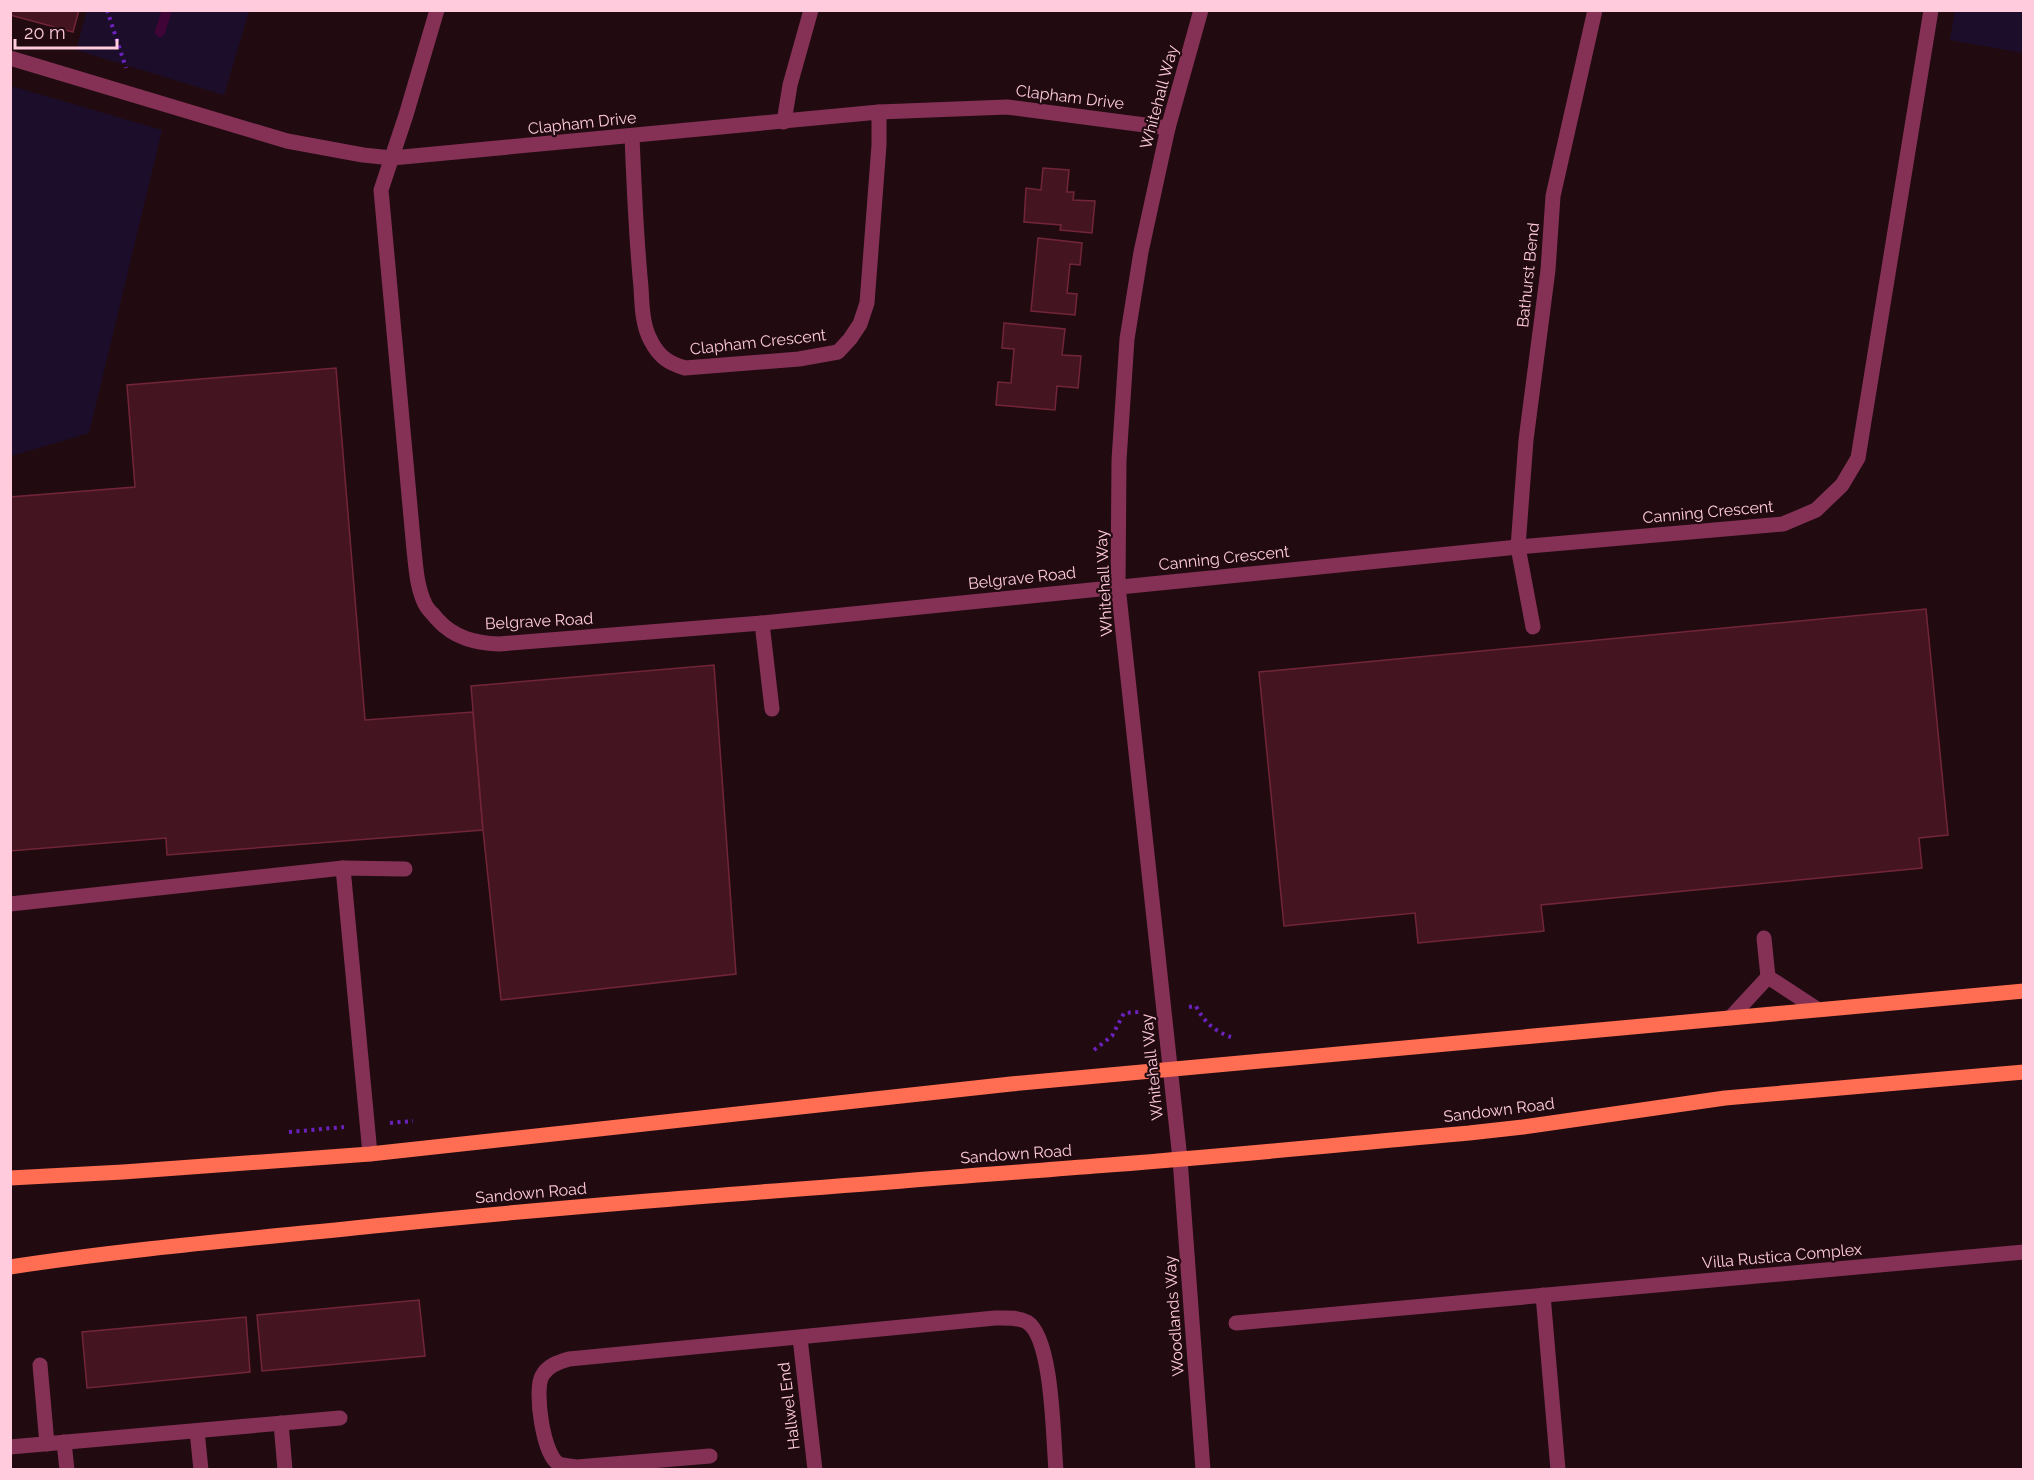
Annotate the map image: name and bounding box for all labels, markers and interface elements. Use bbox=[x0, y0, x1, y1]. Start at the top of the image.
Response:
scale bar bbox=[15, 12, 117, 50]
text: 20 m bbox=[24, 22, 66, 43]
street label: Whitehall Way bbox=[1136, 43, 1182, 151]
street label: Clapham Drive bbox=[1015, 81, 1125, 113]
street label: Clapham Drive bbox=[527, 108, 637, 138]
street label: Bathurst Bend bbox=[1513, 221, 1543, 329]
street label: Clapham Crescent bbox=[689, 325, 828, 359]
street label: Canning Crescent bbox=[1642, 497, 1775, 527]
street label: Whitehall Way bbox=[1092, 529, 1116, 637]
street label: Canning Crescent bbox=[1158, 542, 1291, 574]
street label: Belgrave Road bbox=[967, 563, 1077, 593]
street label: Belgrave Road bbox=[484, 609, 594, 633]
street label: Whitehall Way bbox=[1137, 1012, 1167, 1121]
street label: Sandown Road bbox=[1442, 1094, 1556, 1126]
street label: Sandown Road bbox=[960, 1141, 1072, 1167]
street label: Sandown Road bbox=[475, 1179, 588, 1207]
street label: Villa Rustica Complex bbox=[1701, 1240, 1863, 1272]
street label: Woodlands Way bbox=[1160, 1255, 1188, 1377]
street label: Hallwel End bbox=[774, 1361, 804, 1451]

